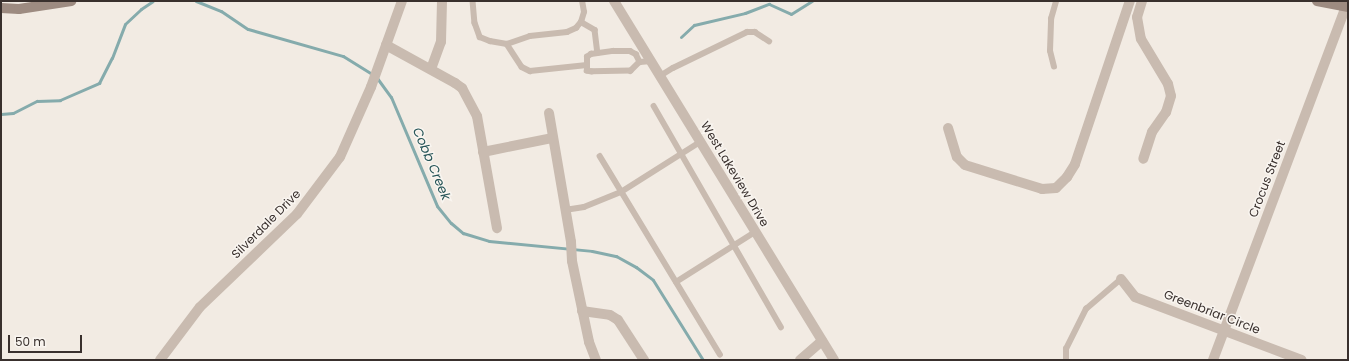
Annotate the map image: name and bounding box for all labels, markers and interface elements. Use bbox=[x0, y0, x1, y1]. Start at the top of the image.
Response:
street label: West Lakeview Drive bbox=[698, 119, 772, 229]
water label: Cobb Creek bbox=[409, 125, 453, 203]
street label: Crocus Street bbox=[1246, 139, 1288, 219]
street label: Silverdale Drive bbox=[229, 187, 303, 261]
street label: Greenbriar Circle bbox=[1162, 287, 1262, 337]
scale bar bbox=[10, 327, 84, 353]
text: 50 m bbox=[15, 333, 46, 350]

